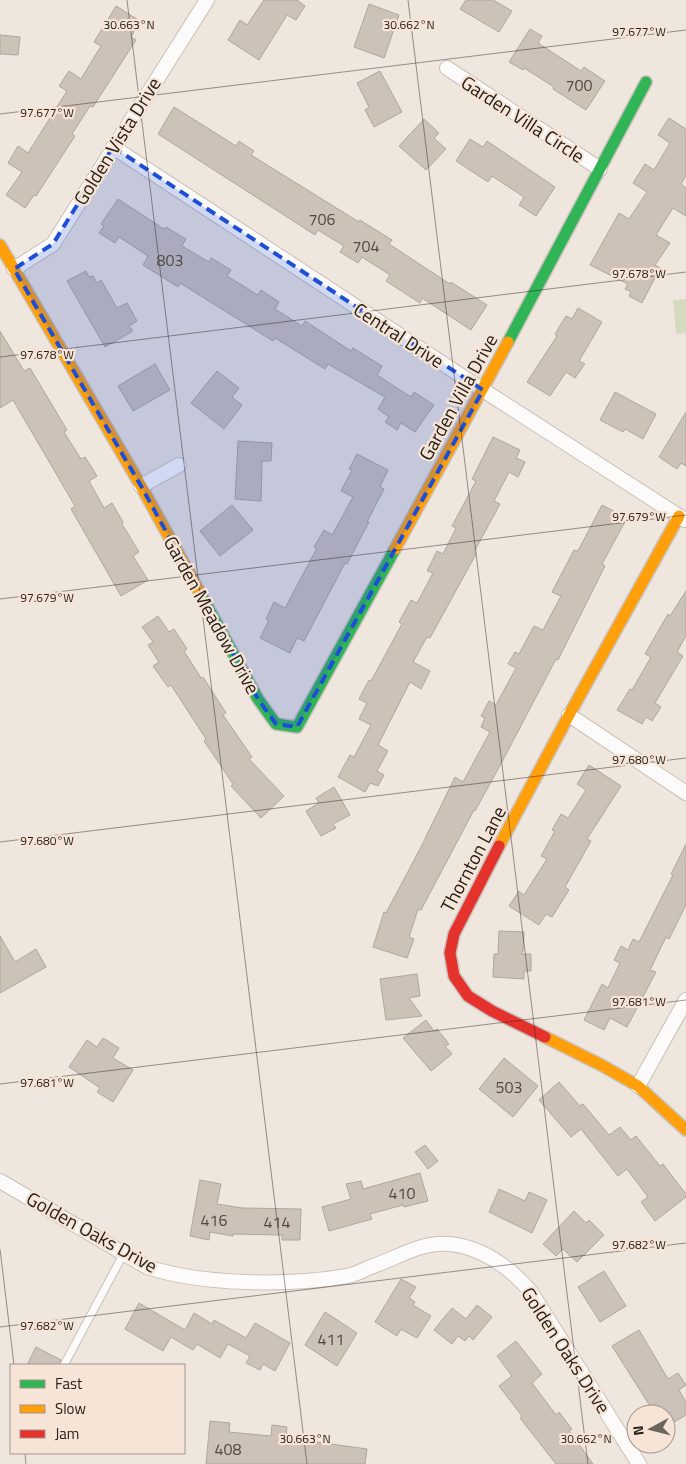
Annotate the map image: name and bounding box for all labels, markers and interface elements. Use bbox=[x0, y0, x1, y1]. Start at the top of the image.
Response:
text: 30.663°N bbox=[103, 15, 155, 34]
text: 30.662°N bbox=[383, 15, 435, 34]
text: 97.677°W bbox=[612, 22, 666, 41]
street label: Garden Villa Circle bbox=[456, 68, 591, 170]
street label: Golden Vista Drive bbox=[66, 71, 168, 210]
house number: 700 bbox=[566, 73, 592, 97]
text: 97.677°W bbox=[20, 103, 74, 122]
house number: 706 bbox=[309, 207, 335, 231]
house number: 704 bbox=[353, 234, 379, 258]
house number: 803 bbox=[157, 248, 183, 272]
text: 97.678°W bbox=[612, 264, 666, 283]
street label: Central Drive bbox=[348, 294, 450, 375]
street label: Garden Villa Drive bbox=[411, 328, 504, 465]
text: 97.678°W bbox=[20, 345, 74, 364]
text: 97.679°W bbox=[612, 507, 666, 526]
street label: Garden Meadow Drive bbox=[157, 530, 268, 699]
text: 97.679°W bbox=[20, 588, 74, 607]
text: 97.680°W bbox=[612, 750, 666, 769]
street label: Thornton Lane bbox=[432, 801, 513, 917]
text: 97.680°W bbox=[20, 831, 74, 850]
text: 97.681°W bbox=[612, 992, 666, 1011]
text: 97.681°W bbox=[20, 1073, 74, 1092]
house number: 503 bbox=[496, 1075, 522, 1099]
house number: 410 bbox=[389, 1181, 415, 1205]
street label: Golden Oaks Drive bbox=[21, 1184, 163, 1280]
house number: 416 bbox=[201, 1208, 227, 1232]
house number: 414 bbox=[264, 1210, 290, 1234]
text: 97.682°W bbox=[612, 1235, 666, 1254]
street label: Golden Oaks Drive bbox=[515, 1281, 618, 1419]
text: 97.682°W bbox=[20, 1316, 74, 1335]
house number: 411 bbox=[318, 1327, 344, 1351]
legend bbox=[10, 1364, 185, 1454]
text: Fast bbox=[55, 1372, 83, 1395]
text: Slow bbox=[55, 1397, 86, 1420]
north arrow bbox=[626, 1404, 676, 1454]
text: Jam bbox=[55, 1422, 79, 1445]
text: N bbox=[627, 1425, 649, 1437]
text: 30.663°N bbox=[279, 1429, 331, 1448]
text: 30.662°N bbox=[560, 1429, 612, 1448]
house number: 408 bbox=[215, 1437, 241, 1461]

